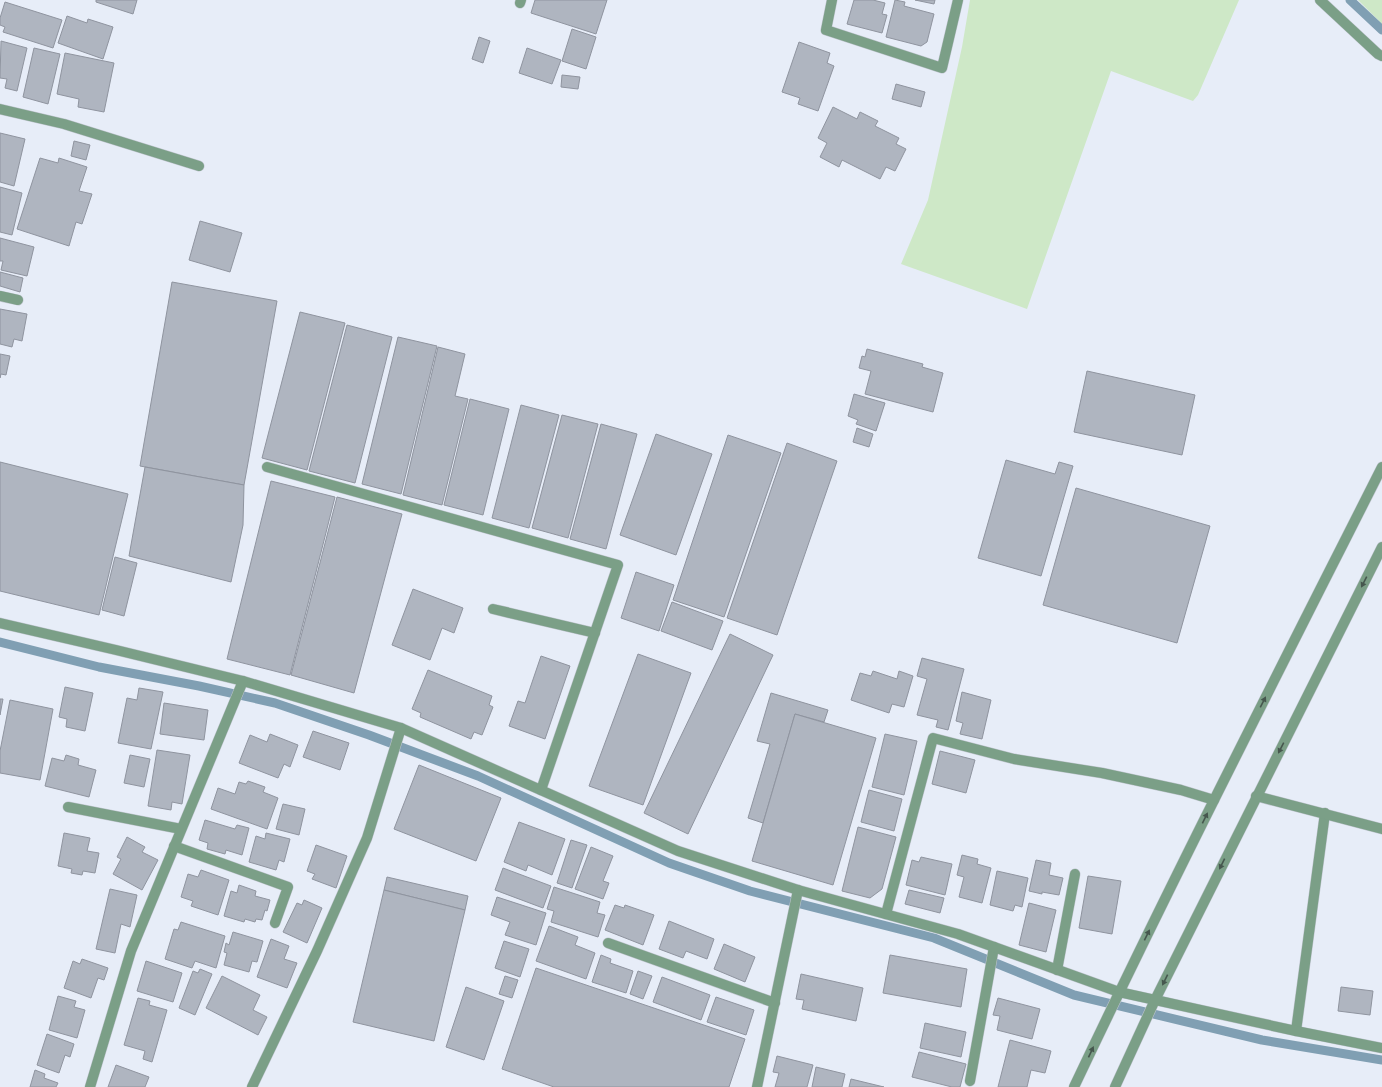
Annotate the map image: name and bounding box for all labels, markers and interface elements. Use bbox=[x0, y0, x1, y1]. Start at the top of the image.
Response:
one-way arrow bbox=[1361, 576, 1368, 587]
one-way arrow bbox=[1260, 696, 1266, 708]
one-way arrow bbox=[1277, 742, 1284, 753]
one-way arrow bbox=[1202, 812, 1208, 824]
one-way arrow bbox=[1219, 858, 1226, 870]
one-way arrow bbox=[1144, 929, 1150, 940]
one-way arrow bbox=[1162, 975, 1168, 986]
one-way arrow bbox=[1088, 1046, 1094, 1057]

